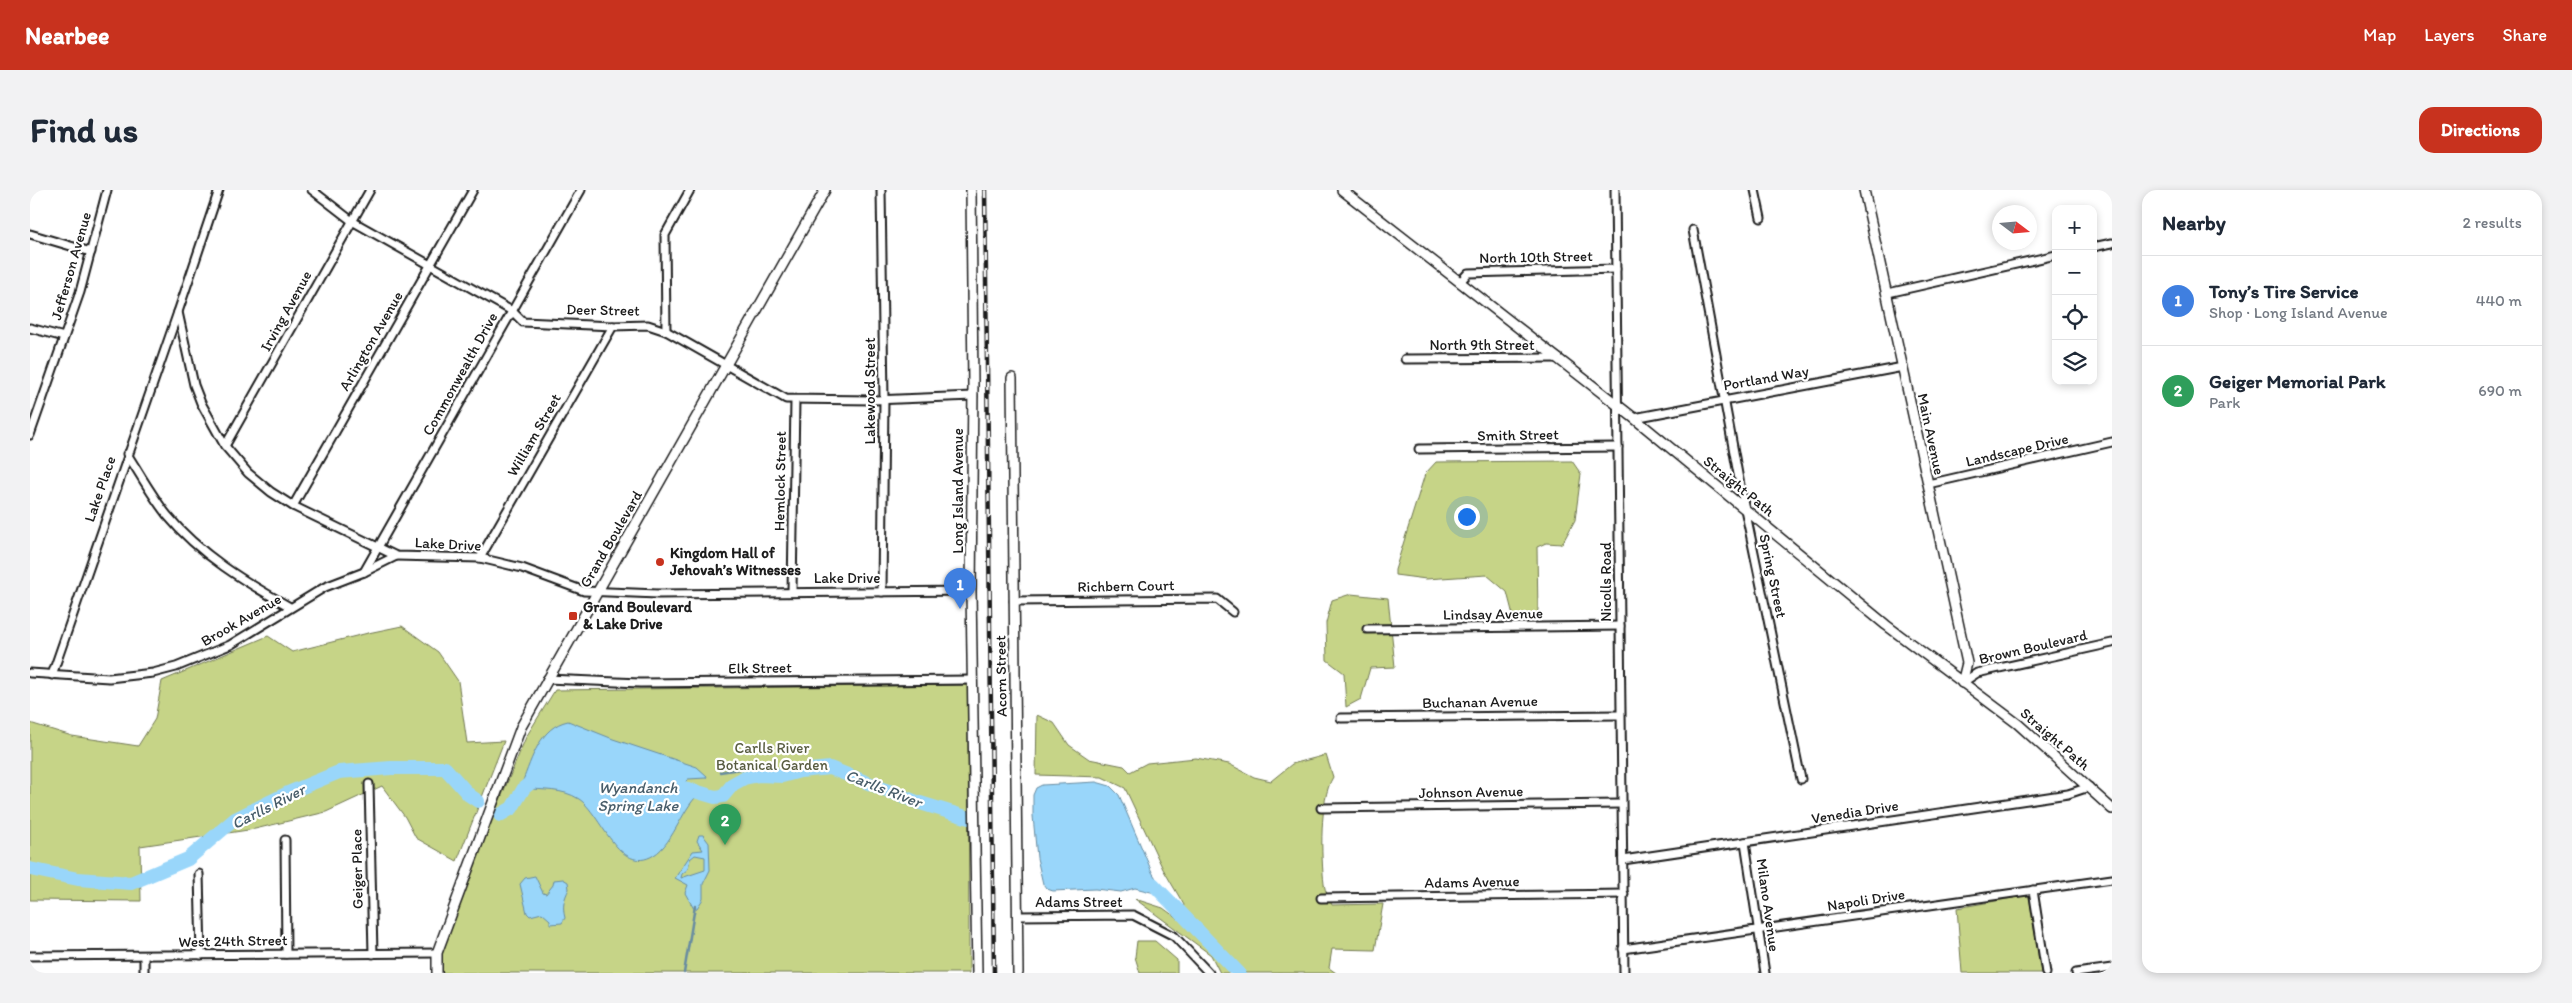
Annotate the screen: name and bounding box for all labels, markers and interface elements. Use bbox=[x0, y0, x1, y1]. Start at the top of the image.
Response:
text: Nearbee bbox=[25, 21, 109, 50]
text: Map bbox=[2363, 24, 2396, 46]
text: Layers bbox=[2424, 24, 2474, 46]
text: Share bbox=[2502, 24, 2547, 46]
button: Directions bbox=[2419, 107, 2542, 153]
text: Find us bbox=[30, 109, 138, 151]
north arrow bbox=[1992, 205, 2037, 250]
map controls bbox=[2052, 205, 2097, 385]
button: + bbox=[2052, 205, 2097, 250]
street label: Jefferson Avenue bbox=[47, 210, 95, 322]
text: Nearby bbox=[2162, 210, 2226, 235]
text: 2 results bbox=[2462, 213, 2522, 232]
street label: North 10th Street bbox=[1479, 247, 1593, 267]
button: − bbox=[2052, 250, 2097, 295]
street label: Irving Avenue bbox=[256, 267, 316, 355]
text: Tony’s Tire Service bbox=[2209, 280, 2359, 303]
street label: Arlington Avenue bbox=[335, 288, 407, 394]
text: 1 bbox=[2174, 291, 2182, 310]
text: 440 m bbox=[2476, 291, 2522, 310]
button: locate bbox=[2052, 295, 2097, 340]
street label: Deer Street bbox=[566, 300, 640, 320]
text: Shop · Long Island Avenue bbox=[2209, 303, 2388, 322]
street label: Commonwealth Drive bbox=[419, 309, 501, 439]
street label: North 9th Street bbox=[1429, 336, 1535, 354]
street label: Lakewood Street bbox=[861, 337, 879, 445]
button: layers bbox=[2052, 340, 2097, 385]
street label: Portland Way bbox=[1722, 362, 1810, 394]
text: Geiger Memorial Park bbox=[2209, 370, 2386, 393]
text: 2 bbox=[2174, 381, 2182, 400]
text: 690 m bbox=[2478, 381, 2522, 400]
street label: William Street bbox=[503, 390, 565, 480]
street label: Main Avenue bbox=[1914, 392, 1948, 476]
text: Park bbox=[2209, 393, 2240, 412]
street label: Smith Street bbox=[1477, 425, 1559, 445]
street label: Long Island Avenue bbox=[949, 428, 967, 554]
street label: Landscape Drive bbox=[1964, 429, 2070, 471]
street label: Hemlock Street bbox=[770, 430, 790, 531]
street label: Straight Path bbox=[1700, 452, 1778, 520]
street label: Lake Place bbox=[80, 454, 120, 524]
street label: Grand Boulevard bbox=[576, 487, 646, 591]
your location bbox=[1454, 504, 1480, 530]
street label: Spring Street bbox=[1755, 532, 1791, 620]
street label: Lake Drive bbox=[414, 533, 482, 555]
street label: Nicolls Road bbox=[1597, 542, 1615, 622]
place label: Kingdom Hall of Jehovah’s Witnesses bbox=[669, 544, 801, 579]
marker: Kingdom Hall of Jehovah’s Witnesses bbox=[654, 556, 666, 568]
pin: 1 bbox=[944, 568, 976, 609]
street label: Lake Drive bbox=[814, 569, 880, 587]
street label: Richbern Court bbox=[1077, 576, 1175, 596]
street label: Brook Avenue bbox=[198, 590, 284, 650]
place label: Grand Boulevard & Lake Drive bbox=[583, 598, 693, 633]
street label: Lindsay Avenue bbox=[1443, 604, 1543, 624]
marker: Grand Boulevard & Lake Drive bbox=[567, 610, 579, 622]
street label: Brown Boulevard bbox=[1977, 626, 2090, 668]
street label: Acorn Street bbox=[991, 635, 1011, 717]
street label: Elk Street bbox=[728, 658, 792, 678]
street label: Buchanan Avenue bbox=[1422, 692, 1538, 712]
street label: Straight Path bbox=[2017, 704, 2093, 774]
park label: Carlls River Botanical Garden bbox=[716, 739, 828, 774]
water label: Carlls River bbox=[843, 765, 926, 812]
water label: Wyandanch Spring Lake bbox=[598, 778, 679, 815]
water label: Carlls River bbox=[228, 779, 310, 833]
street label: Johnson Avenue bbox=[1418, 782, 1524, 802]
street label: Venedia Drive bbox=[1810, 796, 1900, 828]
pin: 2 bbox=[709, 804, 741, 845]
street label: Geiger Place bbox=[347, 829, 367, 909]
street label: Milano Avenue bbox=[1753, 857, 1783, 953]
street label: Adams Avenue bbox=[1424, 872, 1520, 892]
street label: Napoli Drive bbox=[1826, 885, 1906, 915]
street label: Adams Street bbox=[1035, 893, 1123, 911]
street label: West 24th Street bbox=[178, 931, 288, 951]

